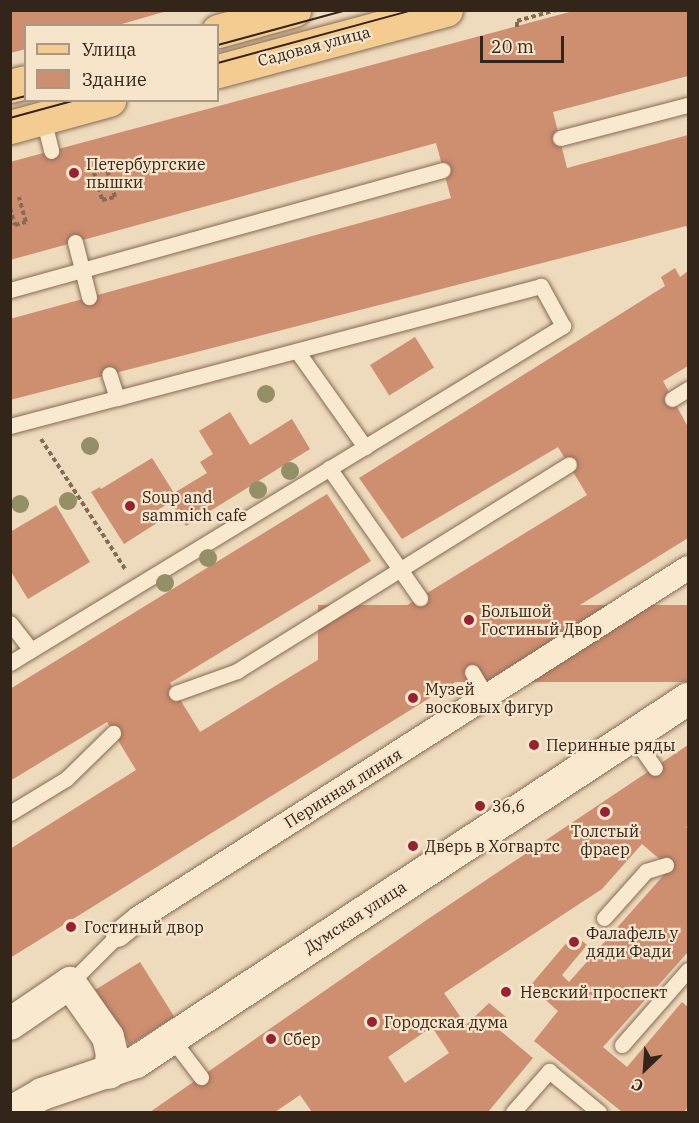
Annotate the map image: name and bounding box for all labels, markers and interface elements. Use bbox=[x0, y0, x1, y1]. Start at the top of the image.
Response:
street label: Садовая улица bbox=[256, 22, 372, 70]
legend bbox=[24, 24, 219, 102]
scale bar bbox=[483, 24, 567, 62]
text: 20 m bbox=[491, 35, 534, 58]
text: Улица bbox=[82, 38, 136, 61]
text: Здание bbox=[82, 68, 147, 91]
place label: Петербургские пышки bbox=[86, 154, 206, 192]
marker: Петербургские пышки bbox=[67, 166, 81, 180]
place label: Soup and sammich cafe bbox=[142, 487, 247, 525]
marker: Soup and sammich cafe bbox=[123, 499, 137, 513]
place label: Большой Гостиный Двор bbox=[481, 601, 602, 639]
marker: Большой Гостиный Двор bbox=[462, 613, 476, 627]
place label: Музей восковых фигур bbox=[425, 679, 553, 717]
marker: Музей восковых фигур bbox=[406, 691, 420, 705]
place label: Перинные ряды bbox=[546, 735, 676, 755]
marker: Перинные ряды bbox=[527, 738, 541, 752]
street label: Перинная линия bbox=[281, 744, 405, 832]
place label: 36,6 bbox=[492, 796, 525, 816]
marker: 36,6 bbox=[473, 799, 487, 813]
marker: Толстый фраер bbox=[598, 805, 612, 819]
place label: Толстый фраер bbox=[571, 821, 639, 859]
place label: Дверь в Хогвартс bbox=[425, 836, 560, 856]
marker: Дверь в Хогвартс bbox=[406, 839, 420, 853]
street label: Думская улица bbox=[300, 877, 410, 957]
place label: Гостиный двор bbox=[84, 917, 204, 937]
marker: Гостиный двор bbox=[62, 918, 80, 936]
place label: Фалафель у дяди Фади bbox=[586, 923, 678, 961]
marker: Фалафель у дяди Фади bbox=[567, 935, 581, 949]
place label: Невский проспект bbox=[520, 982, 667, 1002]
marker: Невский проспект bbox=[497, 983, 515, 1001]
place label: Городская дума bbox=[384, 1012, 508, 1032]
marker: Городская дума bbox=[365, 1015, 379, 1029]
place label: Сбер bbox=[283, 1029, 321, 1049]
marker: Сбер bbox=[264, 1032, 278, 1046]
north arrow bbox=[615, 1039, 675, 1099]
text: С bbox=[628, 1074, 646, 1097]

